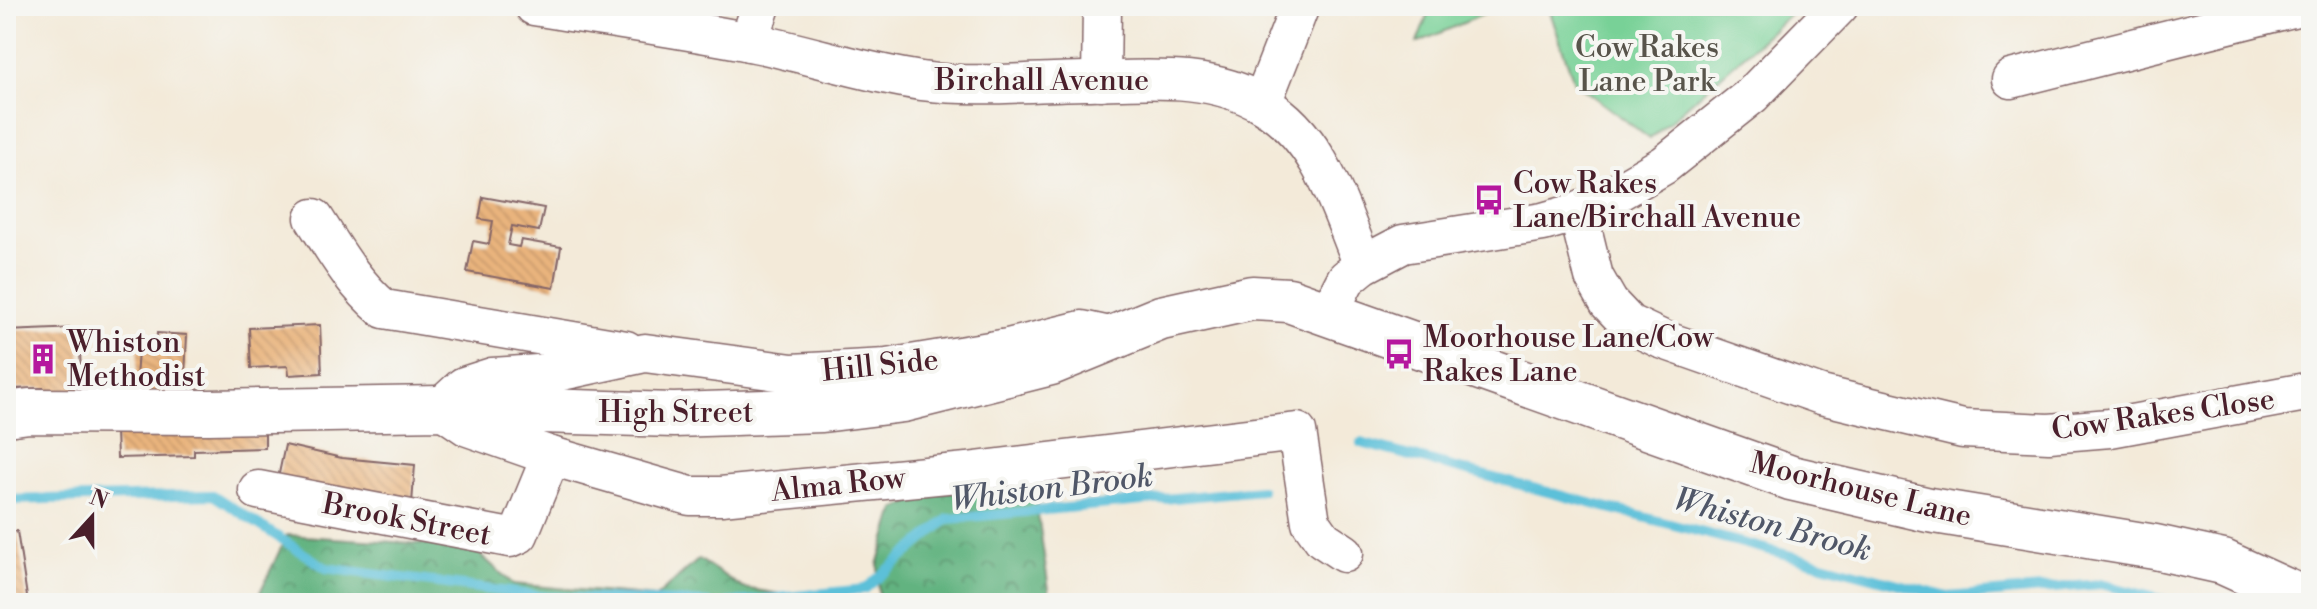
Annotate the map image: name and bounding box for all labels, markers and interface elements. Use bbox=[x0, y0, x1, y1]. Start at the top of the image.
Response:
park label: Cow Rakes Lane Park bbox=[1575, 29, 1719, 101]
street label: Birchall Avenue bbox=[934, 62, 1149, 100]
place label: Cow Rakes Lane/Birchall Avenue bbox=[1513, 165, 1801, 237]
bus stop icon: Cow Rakes Lane/Birchall Avenue bbox=[1472, 183, 1506, 217]
place label: Moorhouse Lane/Cow Rakes Lane bbox=[1423, 319, 1715, 391]
place label: Whiston Methodist bbox=[66, 324, 206, 396]
bus stop icon: Moorhouse Lane/Cow Rakes Lane bbox=[1382, 337, 1416, 371]
street label: Hill Side bbox=[820, 341, 940, 391]
building icon: Whiston Methodist bbox=[26, 342, 60, 376]
street label: Cow Rakes Close bbox=[2049, 381, 2277, 449]
street label: High Street bbox=[598, 394, 754, 432]
street label: Moorhouse Lane bbox=[1746, 444, 1976, 536]
water label: Whiston Brook bbox=[949, 456, 1155, 520]
street label: Alma Row bbox=[768, 459, 908, 511]
north arrow bbox=[52, 477, 132, 557]
water label: Whiston Brook bbox=[1669, 479, 1876, 571]
text: N bbox=[86, 484, 112, 516]
street label: Brook Street bbox=[318, 485, 495, 555]

